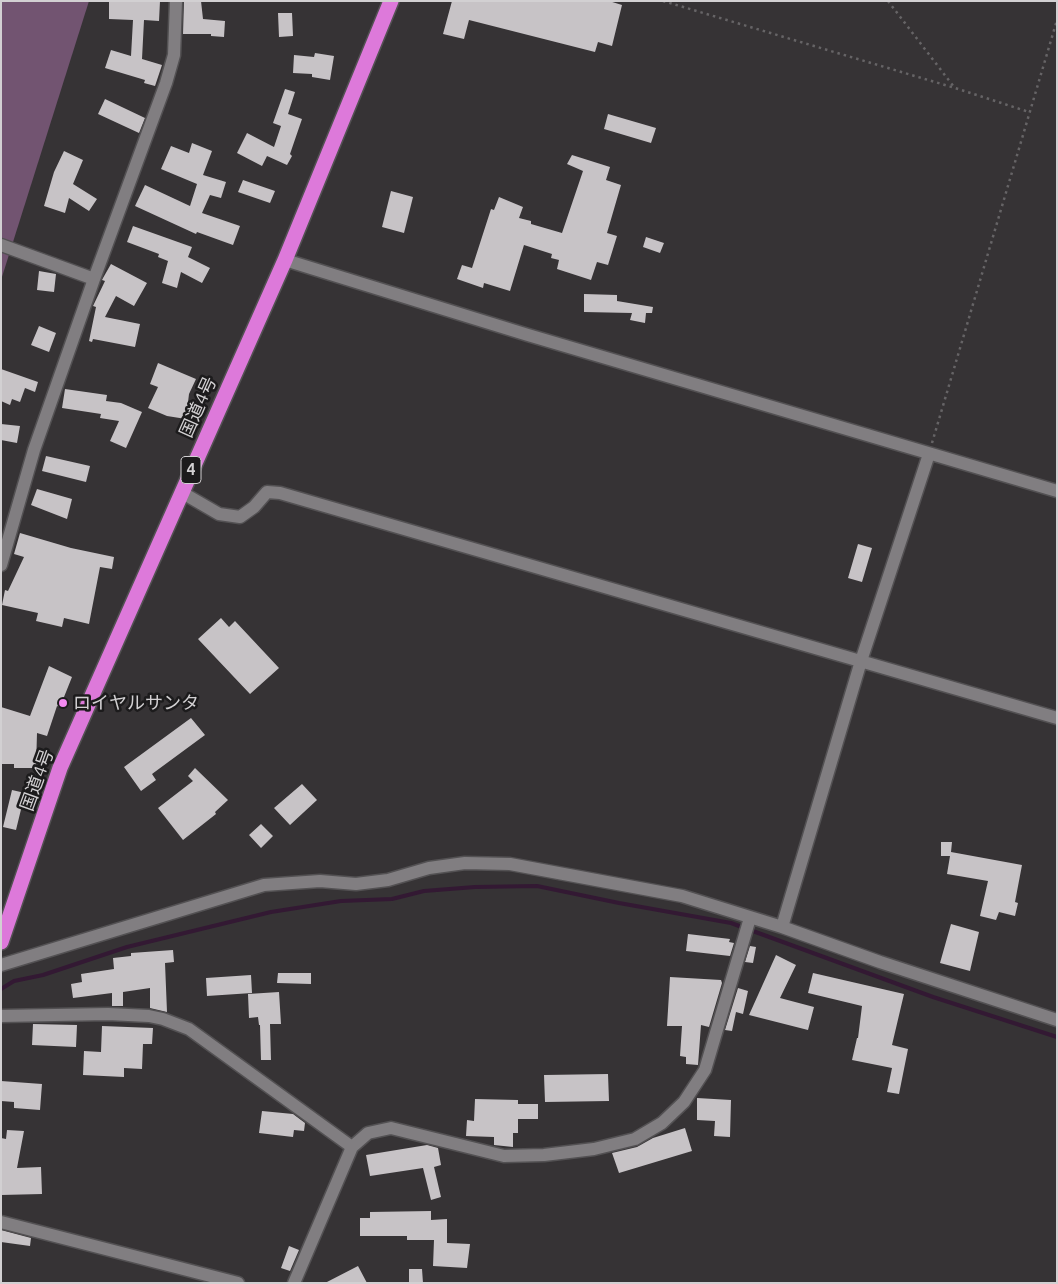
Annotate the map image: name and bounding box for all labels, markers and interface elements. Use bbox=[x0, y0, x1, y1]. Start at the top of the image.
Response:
street label: 国道4号 bbox=[175, 373, 221, 441]
road number: 4 bbox=[181, 456, 201, 484]
place label: ロイヤルサンタ bbox=[73, 692, 199, 714]
marker: ロイヤルサンタ bbox=[57, 697, 69, 709]
street label: 国道4号 bbox=[16, 746, 58, 814]

